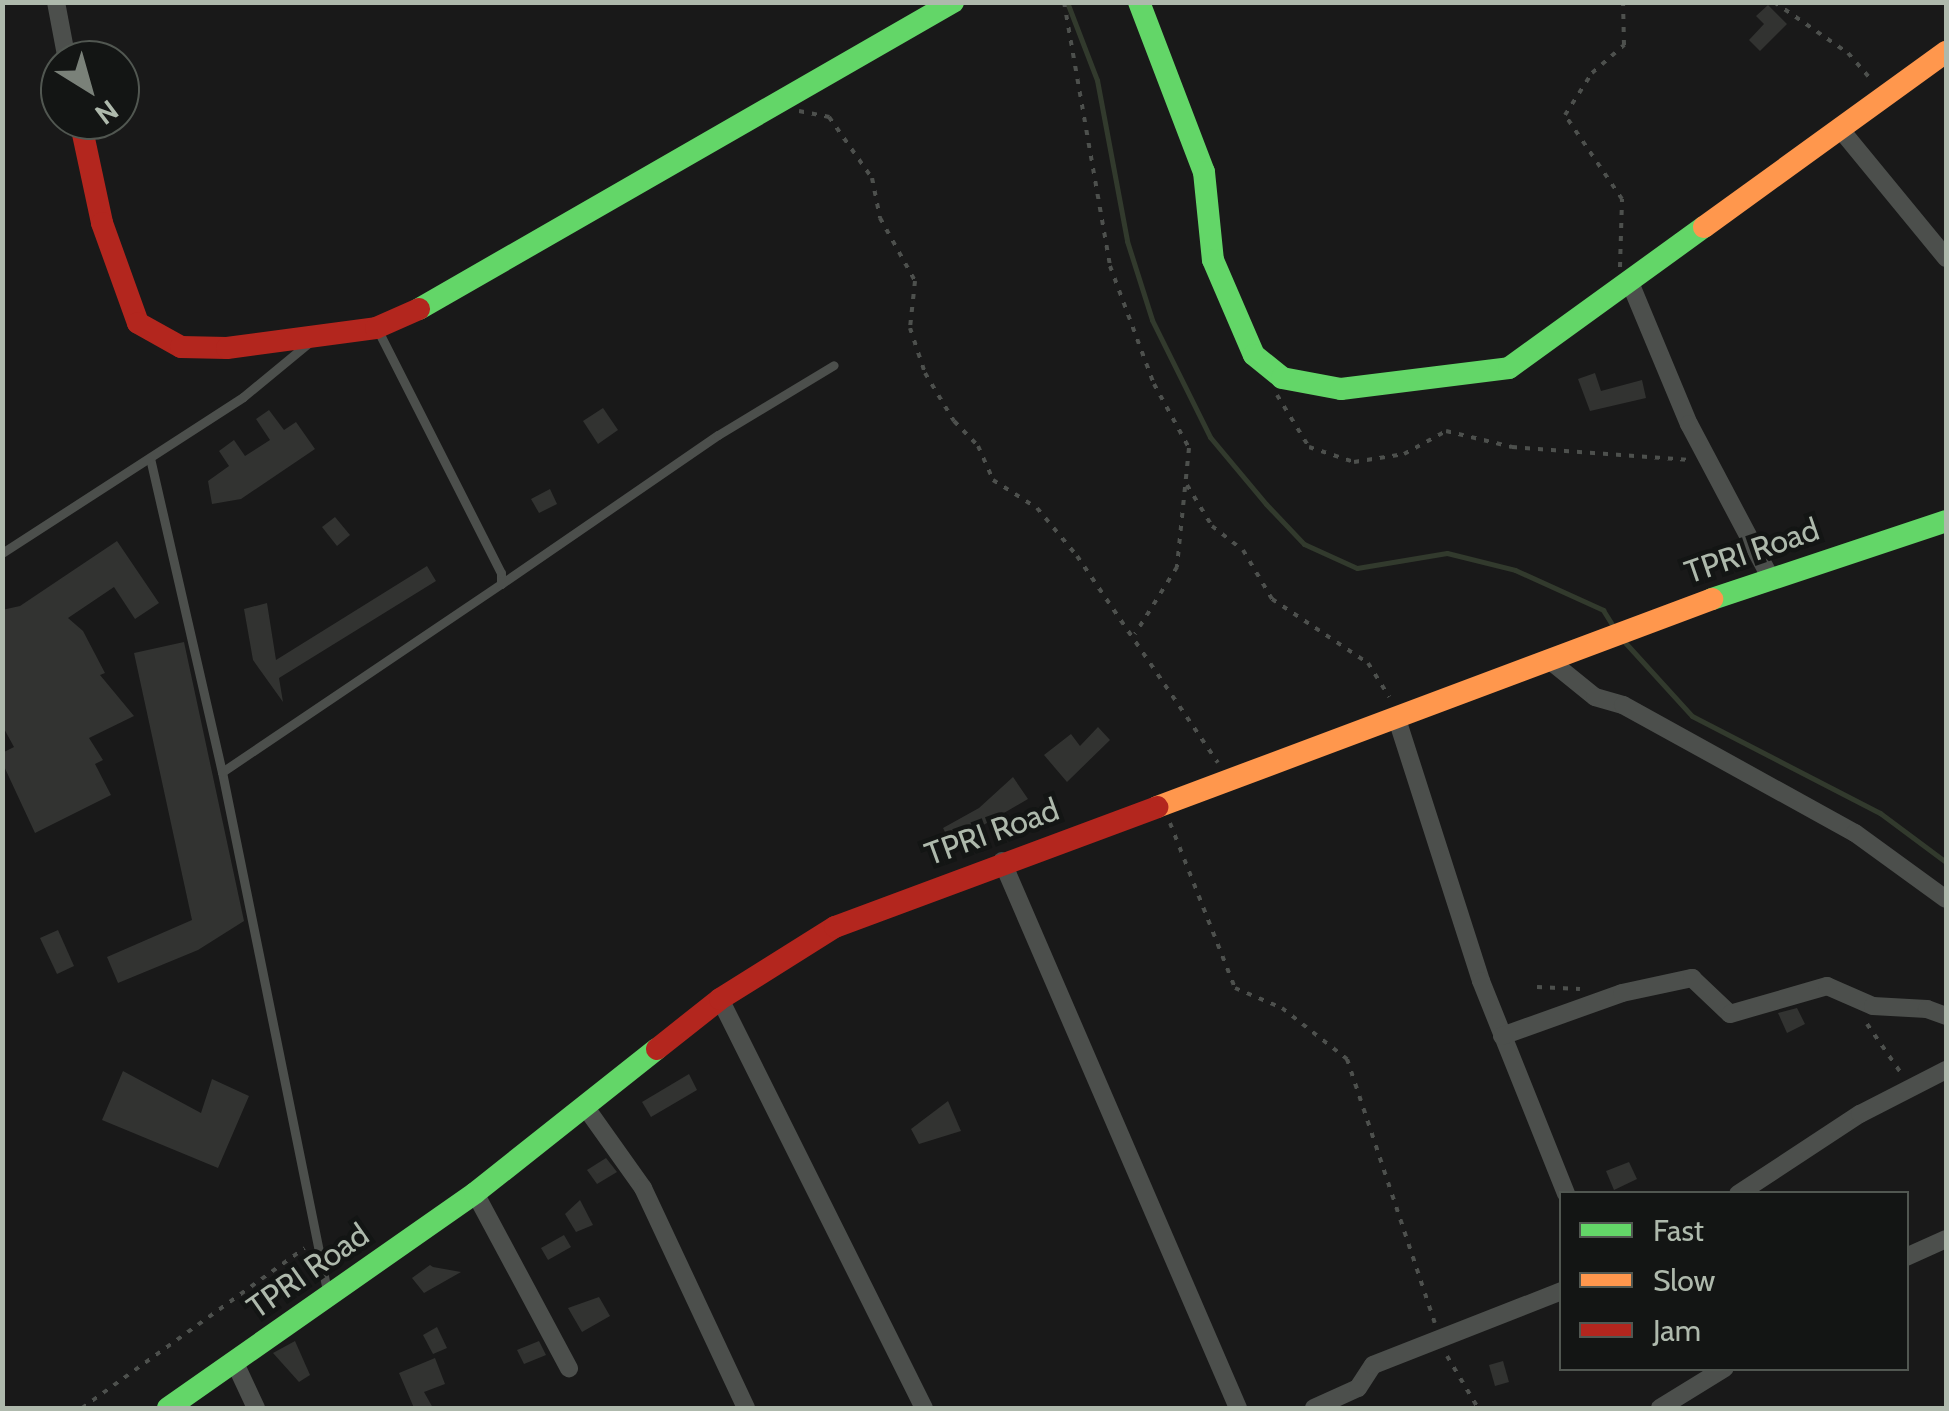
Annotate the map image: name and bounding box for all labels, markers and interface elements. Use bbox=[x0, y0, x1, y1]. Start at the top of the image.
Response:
north arrow bbox=[40, 40, 140, 140]
text: N bbox=[89, 93, 125, 132]
street label: TPRI Road bbox=[1680, 510, 1824, 592]
street label: TPRI Road bbox=[920, 790, 1064, 874]
legend bbox=[1559, 1191, 1909, 1371]
text: Fast bbox=[1653, 1212, 1704, 1249]
street label: TPRI Road bbox=[240, 1215, 376, 1327]
text: Slow bbox=[1653, 1262, 1715, 1299]
text: Jam bbox=[1653, 1312, 1701, 1349]

